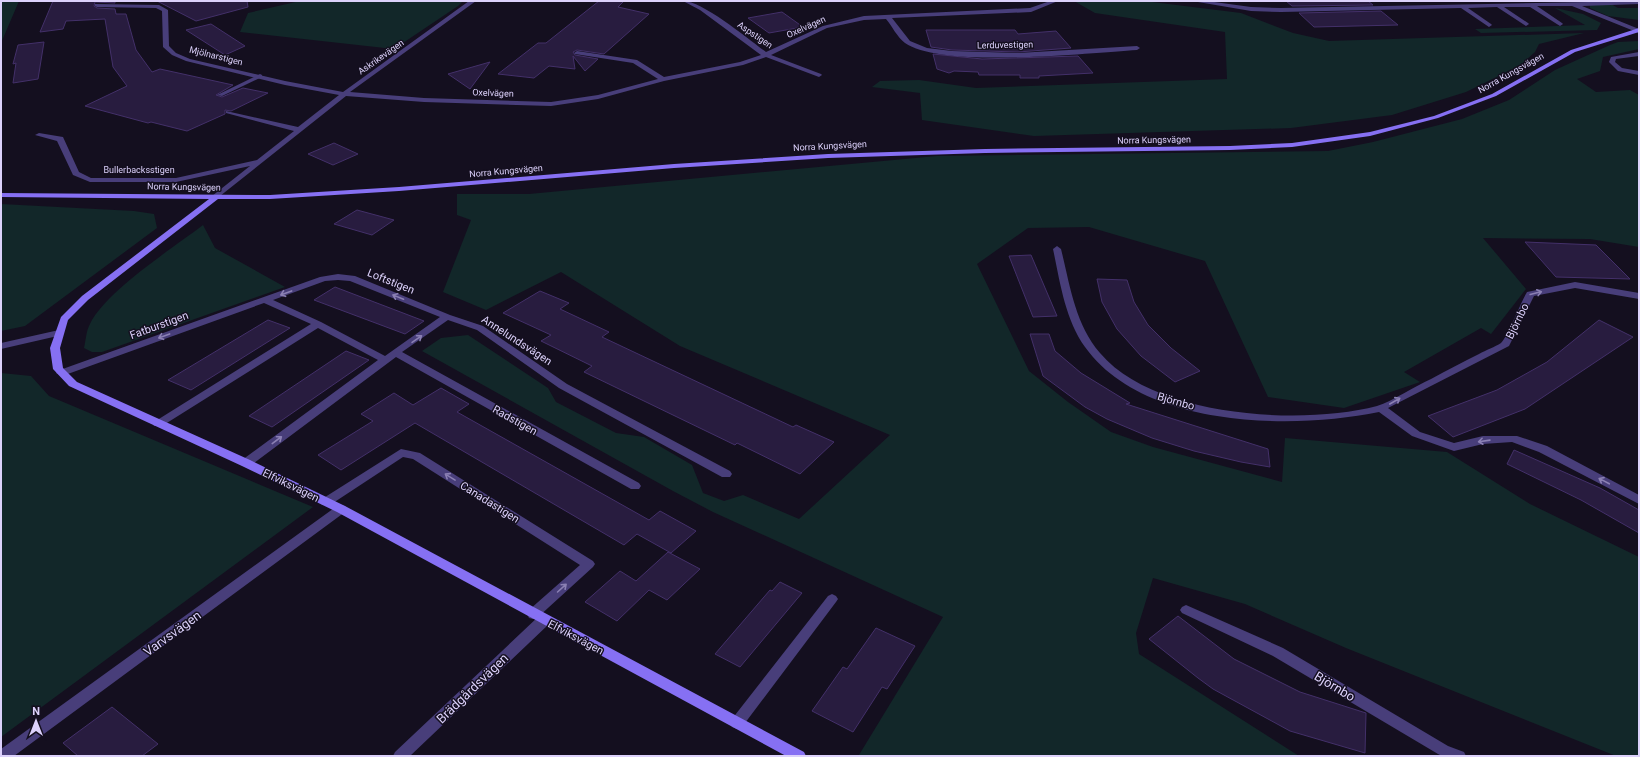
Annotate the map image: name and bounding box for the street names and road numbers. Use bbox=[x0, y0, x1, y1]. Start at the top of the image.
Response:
street label: Oxelvägen bbox=[785, 14, 827, 40]
street label: Aspstigen bbox=[736, 20, 774, 50]
street label: Askrikevägen bbox=[356, 38, 406, 76]
street label: Lerduvestigen bbox=[977, 40, 1033, 50]
street label: Mjölnarstigen bbox=[188, 45, 244, 67]
street label: Norra Kungsvägen bbox=[1476, 51, 1546, 95]
street label: Oxelvägen bbox=[472, 87, 514, 99]
street label: Norra Kungsvägen bbox=[1117, 134, 1191, 146]
street label: Norra Kungsvägen bbox=[793, 139, 867, 153]
street label: Norra Kungsvägen bbox=[469, 163, 543, 179]
street label: Bullerbacksstigen bbox=[103, 165, 175, 175]
street label: Norra Kungsvägen bbox=[147, 181, 221, 193]
street label: Loftstigen bbox=[365, 266, 416, 297]
street label: Björnbo bbox=[1503, 301, 1532, 341]
street label: Fatburstigen bbox=[128, 309, 190, 342]
street label: Annelundsvägen bbox=[479, 313, 554, 368]
street label: Björnbo bbox=[1156, 390, 1196, 413]
street label: Radstigen bbox=[490, 403, 539, 438]
street label: Elfviksvägen bbox=[260, 466, 321, 505]
street label: Canadastigen bbox=[458, 479, 522, 526]
street label: Varvsvägen bbox=[141, 608, 204, 659]
street label: Elfviksvägen bbox=[546, 617, 606, 658]
street label: Brädgårdsvägen bbox=[433, 650, 511, 726]
street label: Björnbo bbox=[1312, 668, 1358, 704]

